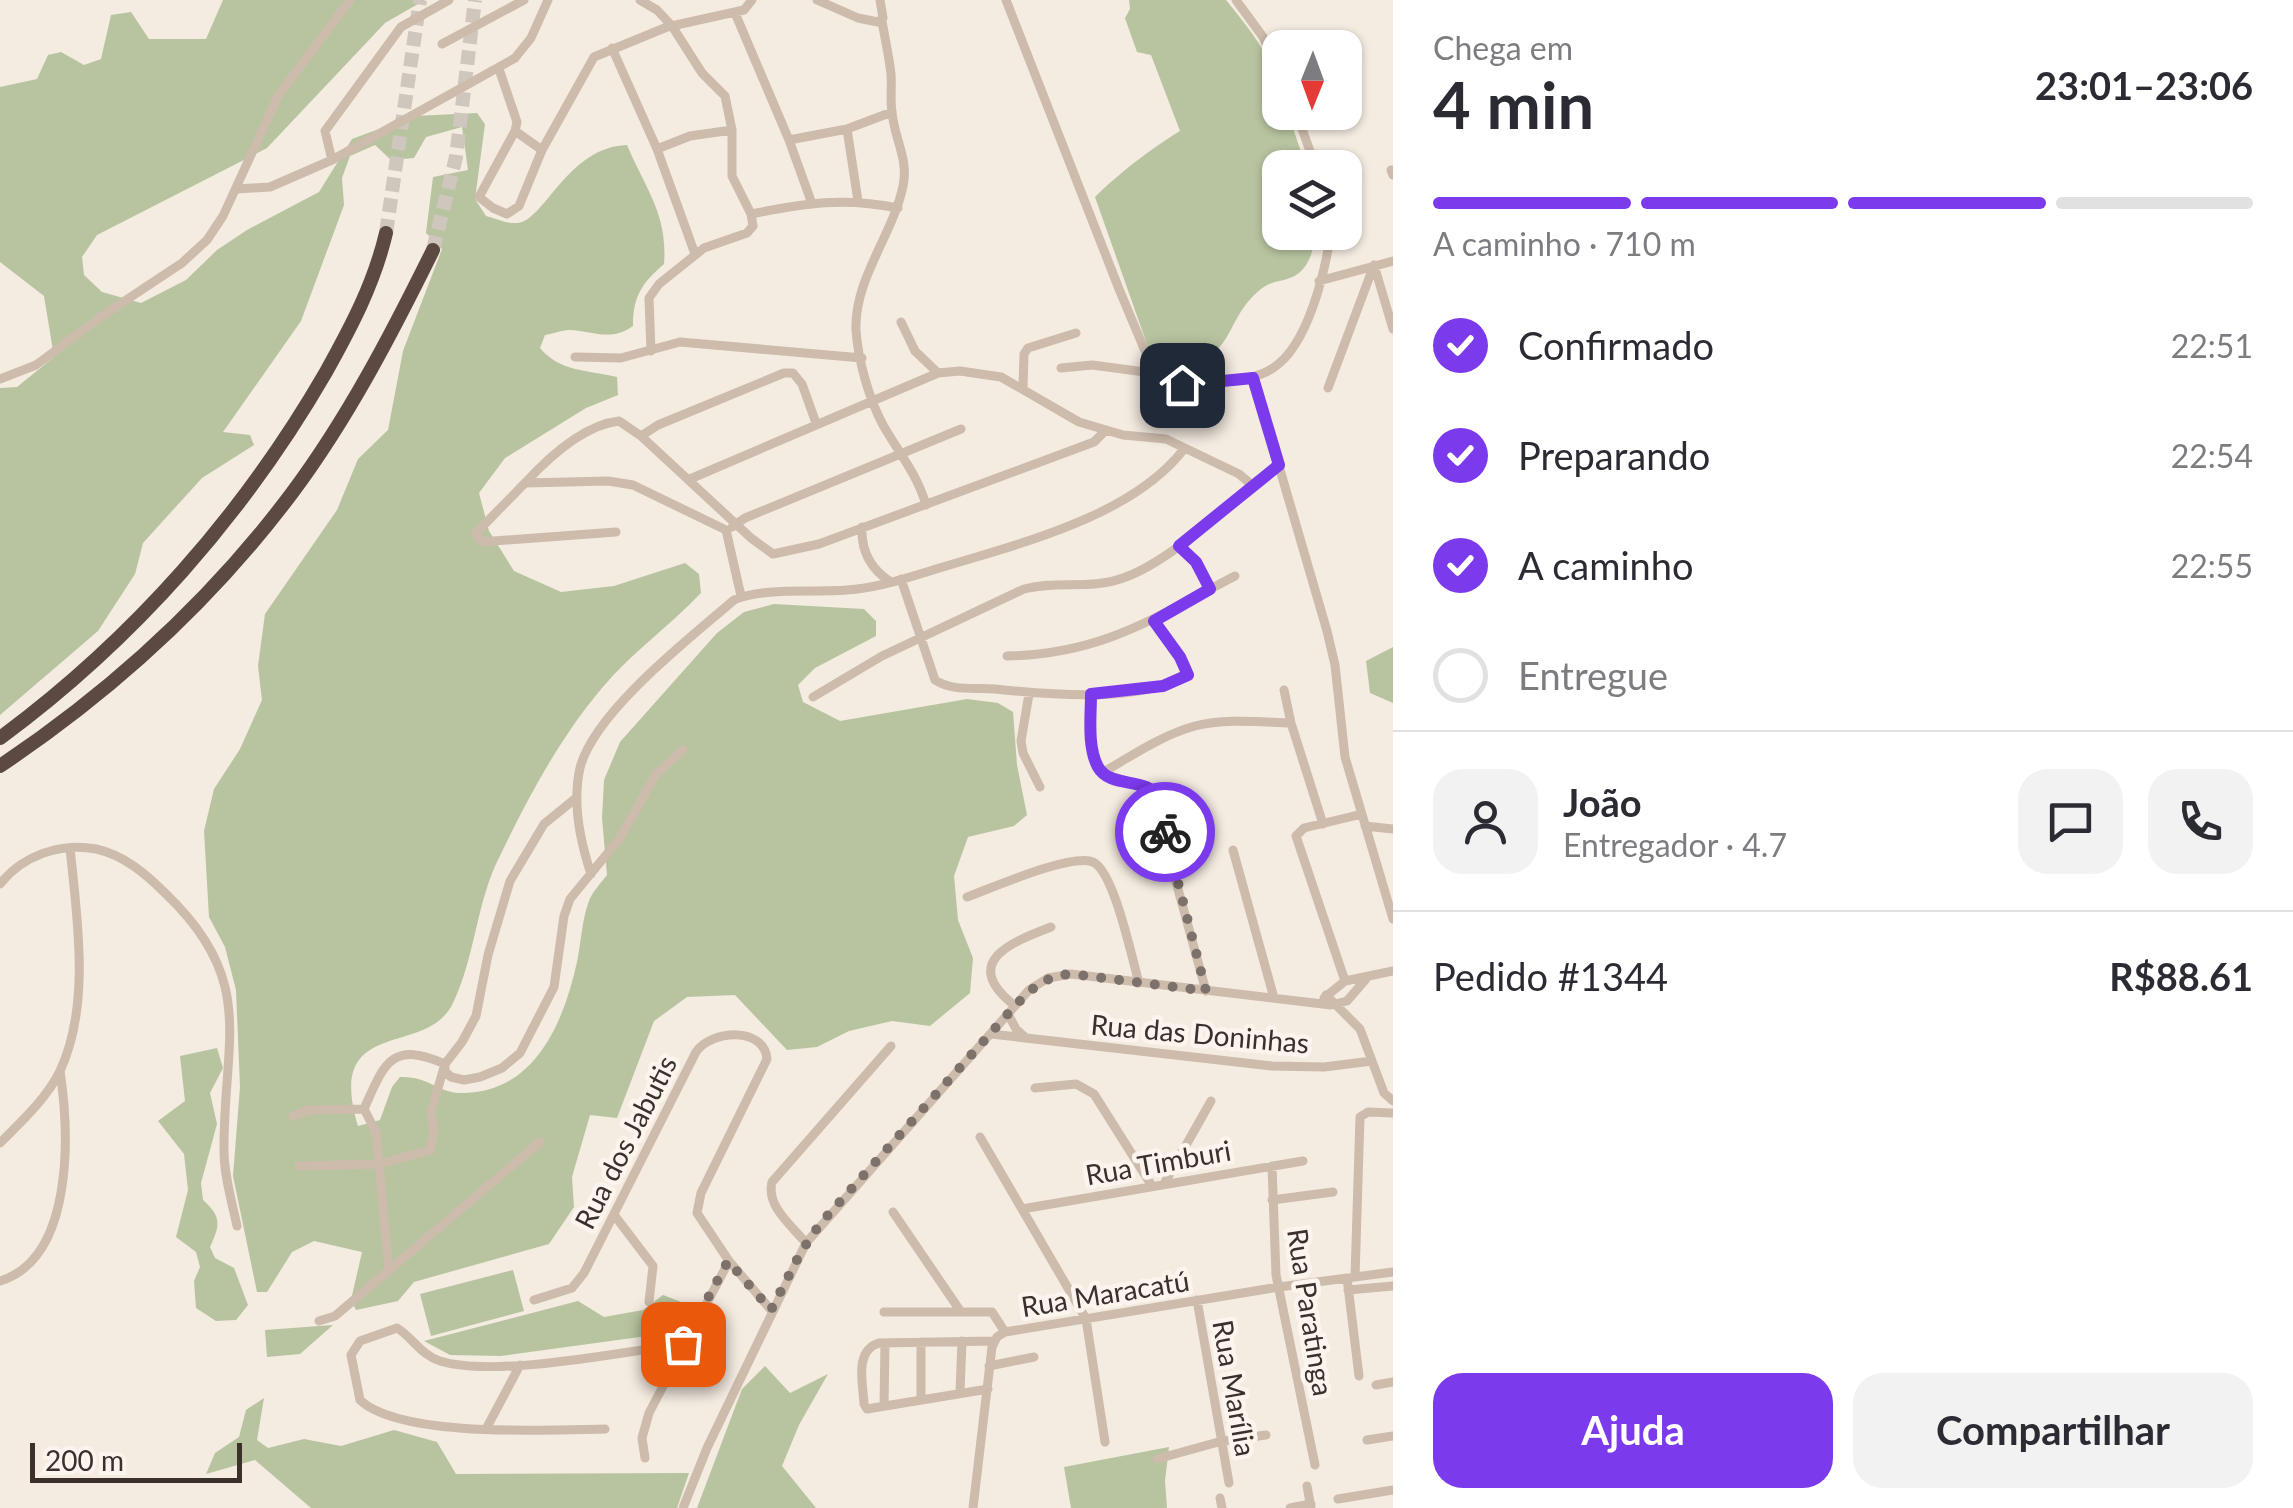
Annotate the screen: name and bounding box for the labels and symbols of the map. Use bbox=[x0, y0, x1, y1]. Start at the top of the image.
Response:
north arrow bbox=[1262, 30, 1362, 130]
pin bbox=[1140, 343, 1225, 428]
courier bbox=[1115, 782, 1215, 882]
street label: Rua das Doninhas bbox=[1089, 1007, 1311, 1059]
street label: Rua dos Jabutis bbox=[567, 1050, 683, 1234]
street label: Rua Timburi bbox=[1083, 1132, 1233, 1192]
street label: Rua Paratinga bbox=[1281, 1226, 1341, 1398]
street label: Rua Maracatú bbox=[1018, 1263, 1192, 1323]
pin bbox=[641, 1302, 726, 1387]
street label: Rua Marília bbox=[1206, 1317, 1264, 1459]
scale bar bbox=[30, 1438, 242, 1482]

